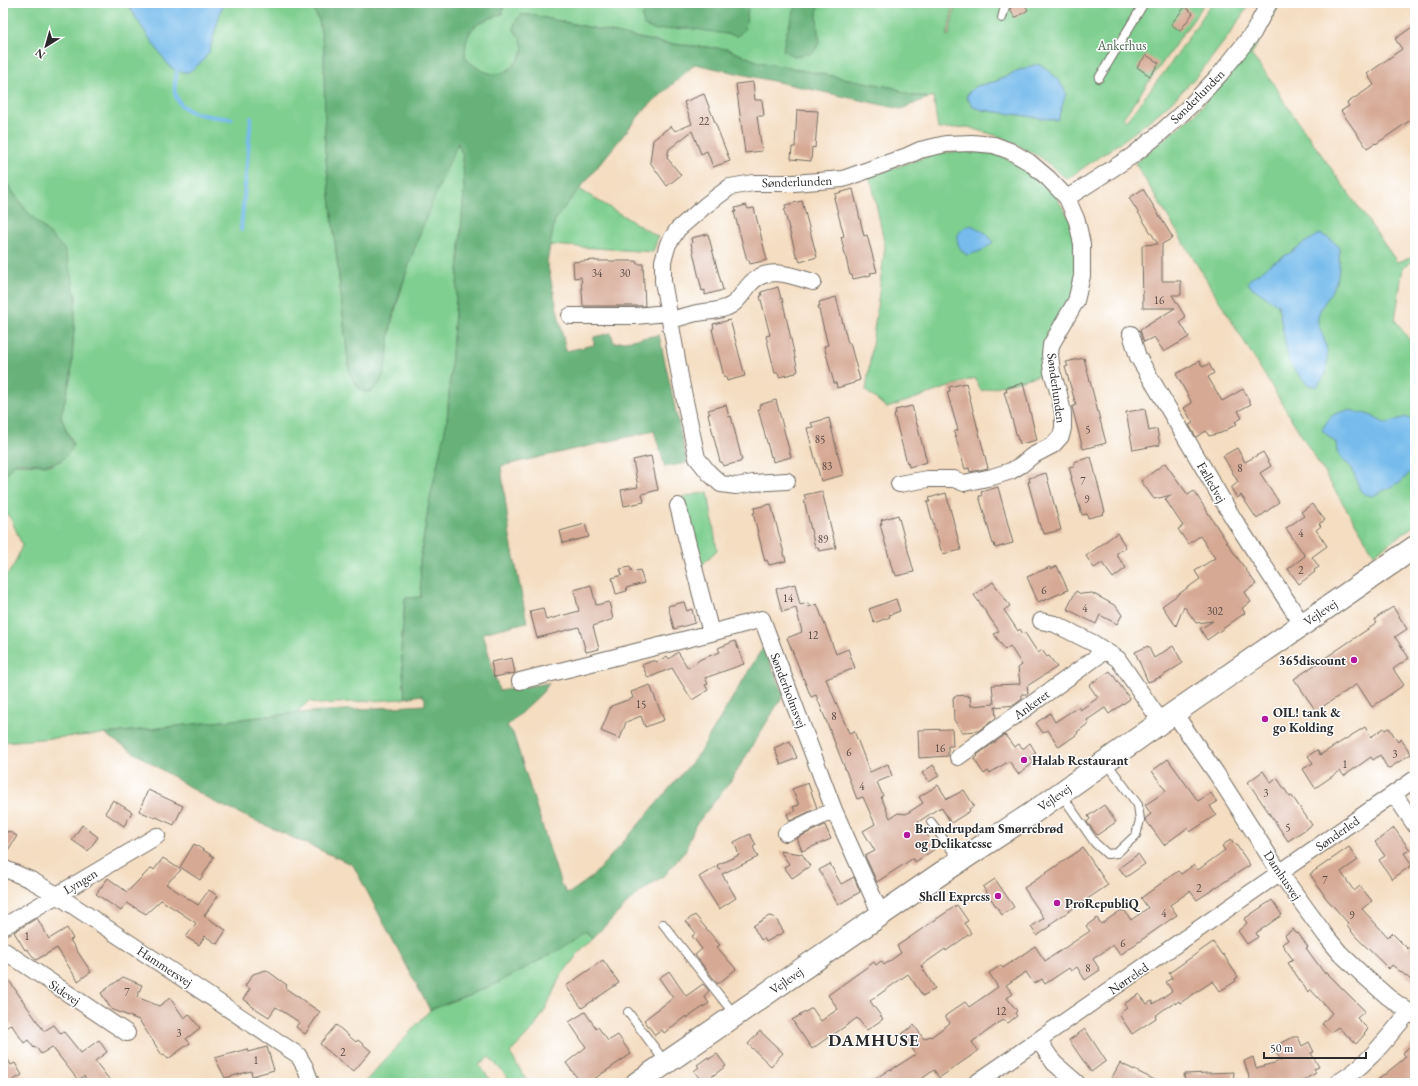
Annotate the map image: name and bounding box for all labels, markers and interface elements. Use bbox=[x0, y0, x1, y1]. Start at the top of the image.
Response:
north arrow bbox=[26, 26, 66, 66]
park label: Ankerhus bbox=[1096, 37, 1147, 54]
text: N bbox=[32, 46, 48, 62]
street label: Sønderlunden bbox=[1166, 65, 1228, 127]
house number: 22 bbox=[699, 114, 710, 128]
street label: Sønderlunden bbox=[761, 172, 833, 191]
house number: 34 bbox=[592, 266, 603, 280]
house number: 30 bbox=[620, 266, 630, 280]
house number: 16 bbox=[1154, 293, 1165, 307]
street label: Sønderlunden bbox=[1043, 352, 1070, 424]
house number: 5 bbox=[1085, 422, 1091, 436]
house number: 85 bbox=[815, 432, 825, 446]
house number: 83 bbox=[822, 459, 832, 473]
street label: Fælledvej bbox=[1193, 459, 1230, 506]
house number: 8 bbox=[1237, 461, 1243, 475]
house number: 7 bbox=[1080, 474, 1086, 488]
house number: 9 bbox=[1084, 492, 1090, 506]
house number: 4 bbox=[1298, 526, 1304, 540]
house number: 89 bbox=[818, 532, 829, 546]
house number: 2 bbox=[1298, 563, 1304, 577]
house number: 6 bbox=[1041, 583, 1047, 597]
house number: 14 bbox=[783, 591, 794, 605]
street label: Vejlevej bbox=[1300, 595, 1340, 630]
house number: 4 bbox=[1082, 601, 1088, 615]
house number: 302 bbox=[1207, 604, 1224, 618]
house number: 12 bbox=[808, 628, 819, 642]
street label: Sønderholmsvej bbox=[766, 650, 811, 730]
place label: 365discount bbox=[1279, 652, 1346, 669]
marker: 365discount bbox=[1349, 655, 1359, 665]
street label: Ankeret bbox=[1009, 686, 1053, 724]
house number: 15 bbox=[636, 697, 646, 711]
place label: OIL! tank & go Kolding bbox=[1273, 704, 1341, 736]
house number: 8 bbox=[831, 709, 837, 723]
marker: OIL! tank & go Kolding bbox=[1260, 714, 1270, 724]
house number: 16 bbox=[935, 741, 946, 755]
house number: 6 bbox=[846, 745, 852, 759]
house number: 3 bbox=[1392, 747, 1398, 761]
place label: Halab Restaurant bbox=[1032, 752, 1129, 769]
marker: Halab Restaurant bbox=[1019, 755, 1029, 765]
house number: 1 bbox=[1342, 757, 1348, 771]
house number: 4 bbox=[859, 779, 865, 793]
street label: Vejlevej bbox=[1034, 780, 1074, 815]
house number: 3 bbox=[1263, 786, 1269, 800]
street label: Sønderled bbox=[1312, 812, 1363, 855]
place label: Bramdrupdam Smørrebrød og Delikatesse bbox=[915, 820, 1064, 852]
house number: 5 bbox=[1285, 820, 1291, 834]
marker: Bramdrupdam Smørrebrød og Delikatesse bbox=[902, 830, 912, 840]
street label: Damhusvej bbox=[1260, 847, 1305, 903]
street label: Lyngen bbox=[60, 865, 101, 898]
house number: 7 bbox=[1322, 873, 1328, 887]
house number: 2 bbox=[1196, 881, 1202, 895]
place label: Shell Express bbox=[919, 888, 990, 905]
marker: Shell Express bbox=[993, 891, 1003, 901]
place label: ProRepubliQ bbox=[1065, 895, 1141, 912]
marker: ProRepubliQ bbox=[1052, 898, 1062, 908]
house number: 4 bbox=[1161, 906, 1167, 920]
house number: 9 bbox=[1349, 908, 1355, 922]
house number: 1 bbox=[24, 929, 30, 943]
house number: 6 bbox=[1120, 936, 1126, 950]
street label: Hammersvej bbox=[134, 942, 196, 991]
street label: Nørreled bbox=[1105, 958, 1152, 998]
house number: 8 bbox=[1085, 961, 1091, 975]
street label: Vejlevej bbox=[766, 963, 806, 998]
street label: Sidevej bbox=[46, 976, 84, 1009]
house number: 7 bbox=[124, 985, 130, 999]
house number: 12 bbox=[996, 1004, 1007, 1018]
house number: 3 bbox=[176, 1026, 182, 1040]
district label: DAMHUSE bbox=[828, 1029, 920, 1051]
scale bar bbox=[1264, 1034, 1366, 1060]
text: 50 m bbox=[1270, 1040, 1294, 1056]
house number: 2 bbox=[340, 1045, 346, 1059]
house number: 1 bbox=[253, 1053, 259, 1067]

